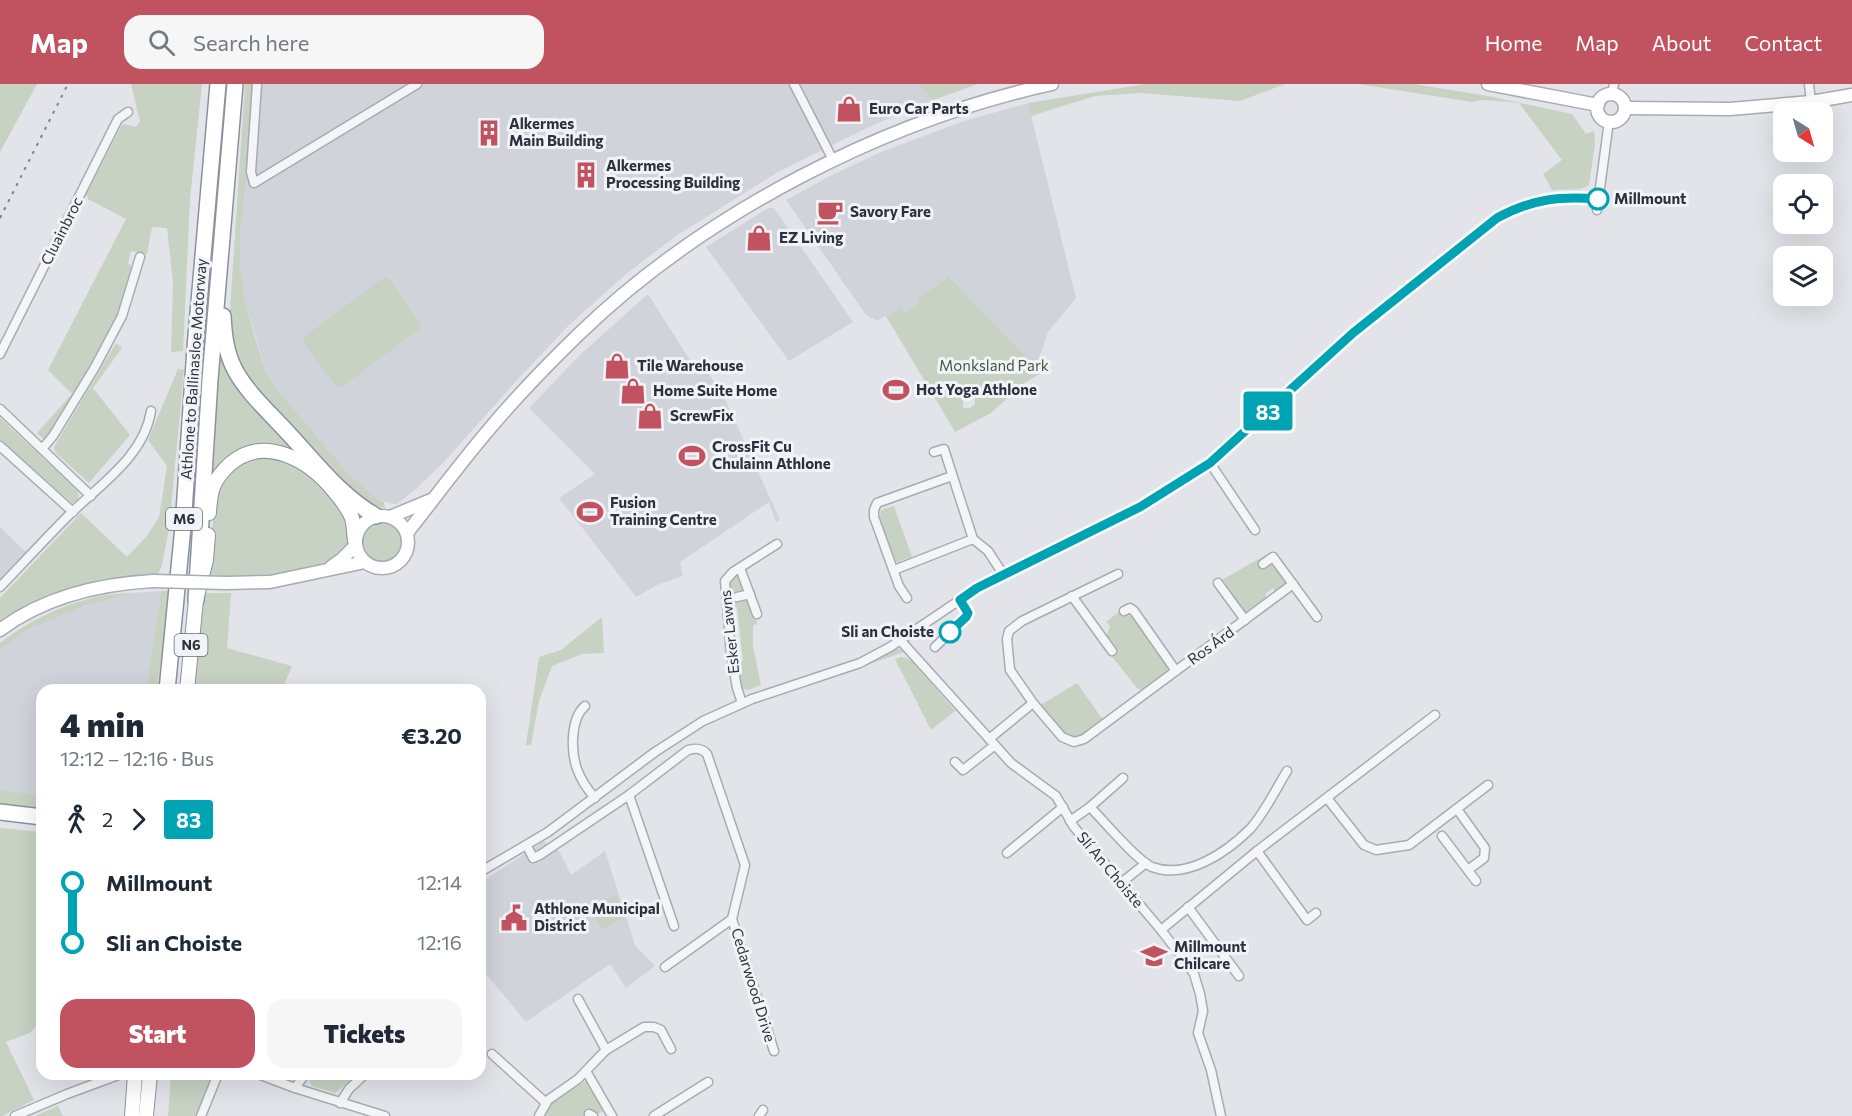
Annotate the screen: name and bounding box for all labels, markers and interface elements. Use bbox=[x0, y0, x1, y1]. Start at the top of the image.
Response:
search box bbox=[124, 15, 544, 69]
text: Map bbox=[30, 25, 88, 59]
icon: search bbox=[145, 26, 178, 59]
text: Search here bbox=[193, 29, 309, 56]
text: Home bbox=[1485, 30, 1542, 55]
text: Map bbox=[1575, 30, 1619, 55]
text: About bbox=[1652, 30, 1711, 55]
text: Contact bbox=[1744, 30, 1822, 55]
shop icon: Euro Car Parts bbox=[834, 94, 864, 124]
place label: Euro Car Parts bbox=[869, 99, 969, 117]
north arrow bbox=[1773, 102, 1833, 162]
map controls bbox=[1773, 102, 1833, 306]
place label: Alkermes Main Building bbox=[509, 114, 604, 149]
building icon: Alkermes Main Building bbox=[474, 118, 504, 148]
place label: Alkermes Processing Building bbox=[606, 156, 740, 191]
building icon: Alkermes Processing Building bbox=[571, 160, 601, 190]
button: locate bbox=[1773, 174, 1833, 234]
marker: Millmount bbox=[1587, 188, 1609, 210]
place label: Millmount bbox=[1614, 189, 1686, 207]
street label: Cluainbroc bbox=[36, 194, 86, 267]
cafe icon: Savory Fare bbox=[815, 197, 845, 227]
place label: Savory Fare bbox=[850, 202, 931, 220]
shop icon: EZ Living bbox=[744, 223, 774, 253]
place label: EZ Living bbox=[779, 228, 843, 246]
button: layers bbox=[1773, 246, 1833, 306]
street label: Athlone to Ballinasloe Motorway bbox=[176, 257, 210, 480]
shop icon: Tile Warehouse bbox=[602, 351, 632, 381]
place label: Tile Warehouse bbox=[637, 356, 744, 374]
park label: Monksland Park bbox=[939, 356, 1049, 374]
sports icon: Hot Yoga Athlone bbox=[881, 375, 911, 405]
shop icon: Home Suite Home bbox=[618, 376, 648, 406]
place label: Hot Yoga Athlone bbox=[916, 380, 1037, 398]
place label: Home Suite Home bbox=[653, 381, 777, 399]
line badge: 83 bbox=[1241, 392, 1295, 430]
text: 83 bbox=[1255, 399, 1281, 424]
shop icon: ScrewFix bbox=[635, 401, 665, 431]
place label: ScrewFix bbox=[670, 406, 734, 424]
place label: CrossFit Cu Chulainn Athlone bbox=[712, 437, 831, 472]
sports icon: CrossFit Cu Chulainn Athlone bbox=[677, 441, 707, 471]
place label: Fusion Training Centre bbox=[610, 493, 717, 528]
sports icon: Fusion Training Centre bbox=[575, 497, 605, 527]
road number: M6 bbox=[166, 508, 202, 530]
street label: Esker Lawns bbox=[716, 589, 742, 675]
marker: Sli an Choiste bbox=[939, 621, 961, 643]
place label: Sli an Choiste bbox=[841, 622, 934, 640]
street label: Ros Árd bbox=[1183, 622, 1237, 668]
road number: N6 bbox=[174, 634, 207, 656]
text: 4 min bbox=[60, 703, 144, 744]
text: €3.20 bbox=[401, 722, 462, 749]
text: 12:12 – 12:16 · Bus bbox=[60, 746, 214, 770]
icon: walk bbox=[60, 803, 93, 836]
icon: forward bbox=[122, 803, 155, 836]
text: 2 bbox=[102, 807, 113, 831]
text: 83 bbox=[176, 807, 201, 832]
street label: Slí An Choiste bbox=[1074, 828, 1148, 911]
text: Millmount bbox=[106, 869, 212, 896]
text: 12:14 bbox=[417, 870, 462, 894]
place label: Athlone Municipal District bbox=[534, 899, 660, 934]
public building icon: Athlone Municipal District bbox=[499, 903, 529, 933]
street label: Cedarwood Drive bbox=[728, 926, 780, 1044]
text: Sli an Choiste bbox=[106, 929, 242, 956]
text: 12:16 bbox=[417, 930, 462, 954]
place label: Millmount Chilcare bbox=[1174, 937, 1246, 972]
school or university icon: Millmount Chilcare bbox=[1139, 941, 1169, 971]
button: Start bbox=[60, 999, 255, 1068]
button: Tickets bbox=[267, 999, 462, 1068]

